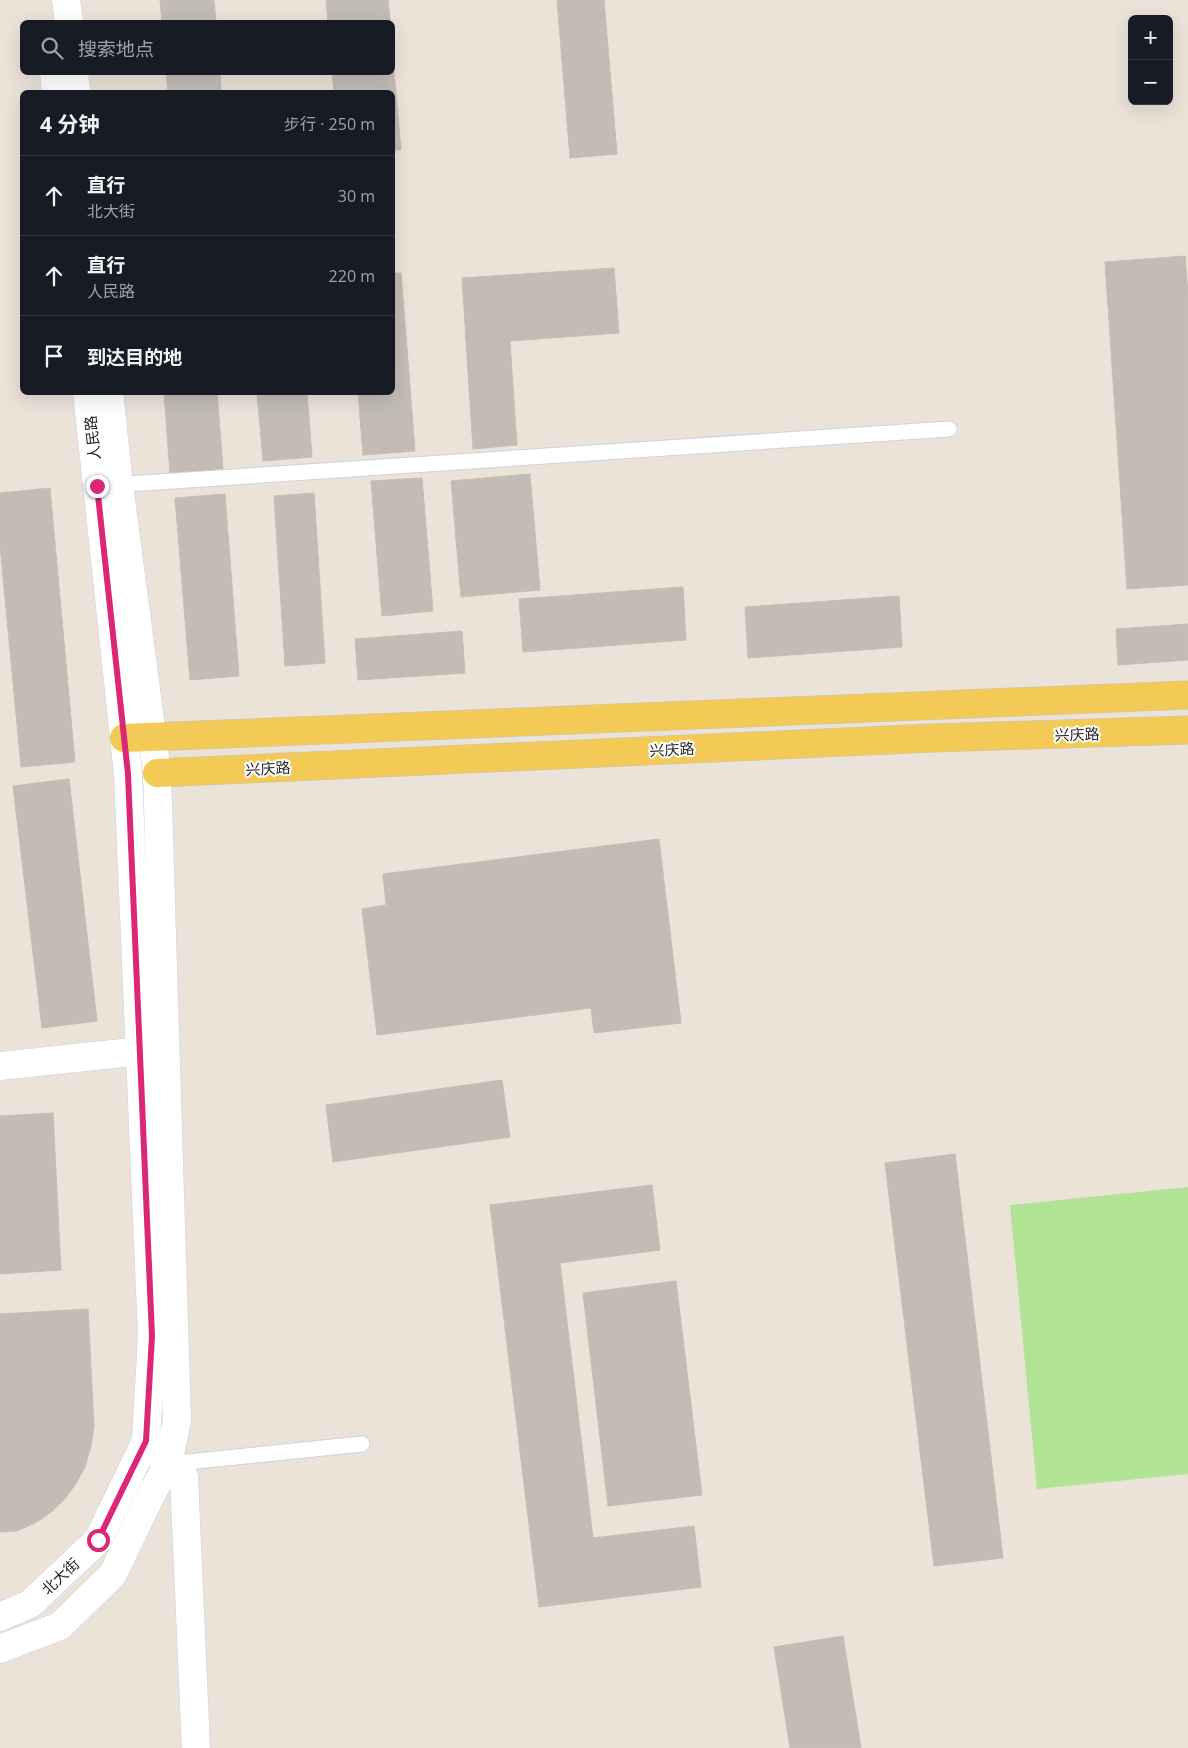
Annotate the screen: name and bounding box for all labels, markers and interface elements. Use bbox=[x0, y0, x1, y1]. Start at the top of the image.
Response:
map controls bbox=[1128, 15, 1173, 105]
button: + bbox=[1128, 15, 1173, 60]
search box bbox=[20, 20, 395, 75]
icon: search bbox=[38, 34, 66, 62]
text: 搜索地点 bbox=[78, 36, 154, 62]
button: − bbox=[1128, 60, 1173, 105]
text: 4 分钟 bbox=[40, 110, 99, 138]
text: 步行 · 250 m bbox=[284, 113, 375, 135]
text: 直行 bbox=[87, 172, 125, 198]
icon: ahead bbox=[40, 182, 68, 210]
text: 30 m bbox=[338, 185, 375, 207]
text: 北大街 bbox=[87, 200, 135, 222]
text: 直行 bbox=[87, 252, 125, 278]
icon: ahead bbox=[40, 262, 68, 290]
text: 220 m bbox=[329, 265, 375, 287]
text: 人民路 bbox=[87, 280, 135, 302]
icon: arrive bbox=[40, 342, 68, 370]
text: 到达目的地 bbox=[87, 344, 182, 370]
street label: 人民路 bbox=[80, 415, 104, 461]
route end bbox=[86, 475, 109, 498]
street label: 兴庆路 bbox=[1054, 723, 1100, 745]
street label: 兴庆路 bbox=[649, 738, 695, 760]
street label: 兴庆路 bbox=[245, 757, 291, 779]
route start bbox=[87, 1529, 110, 1552]
street label: 北大街 bbox=[37, 1553, 83, 1599]

